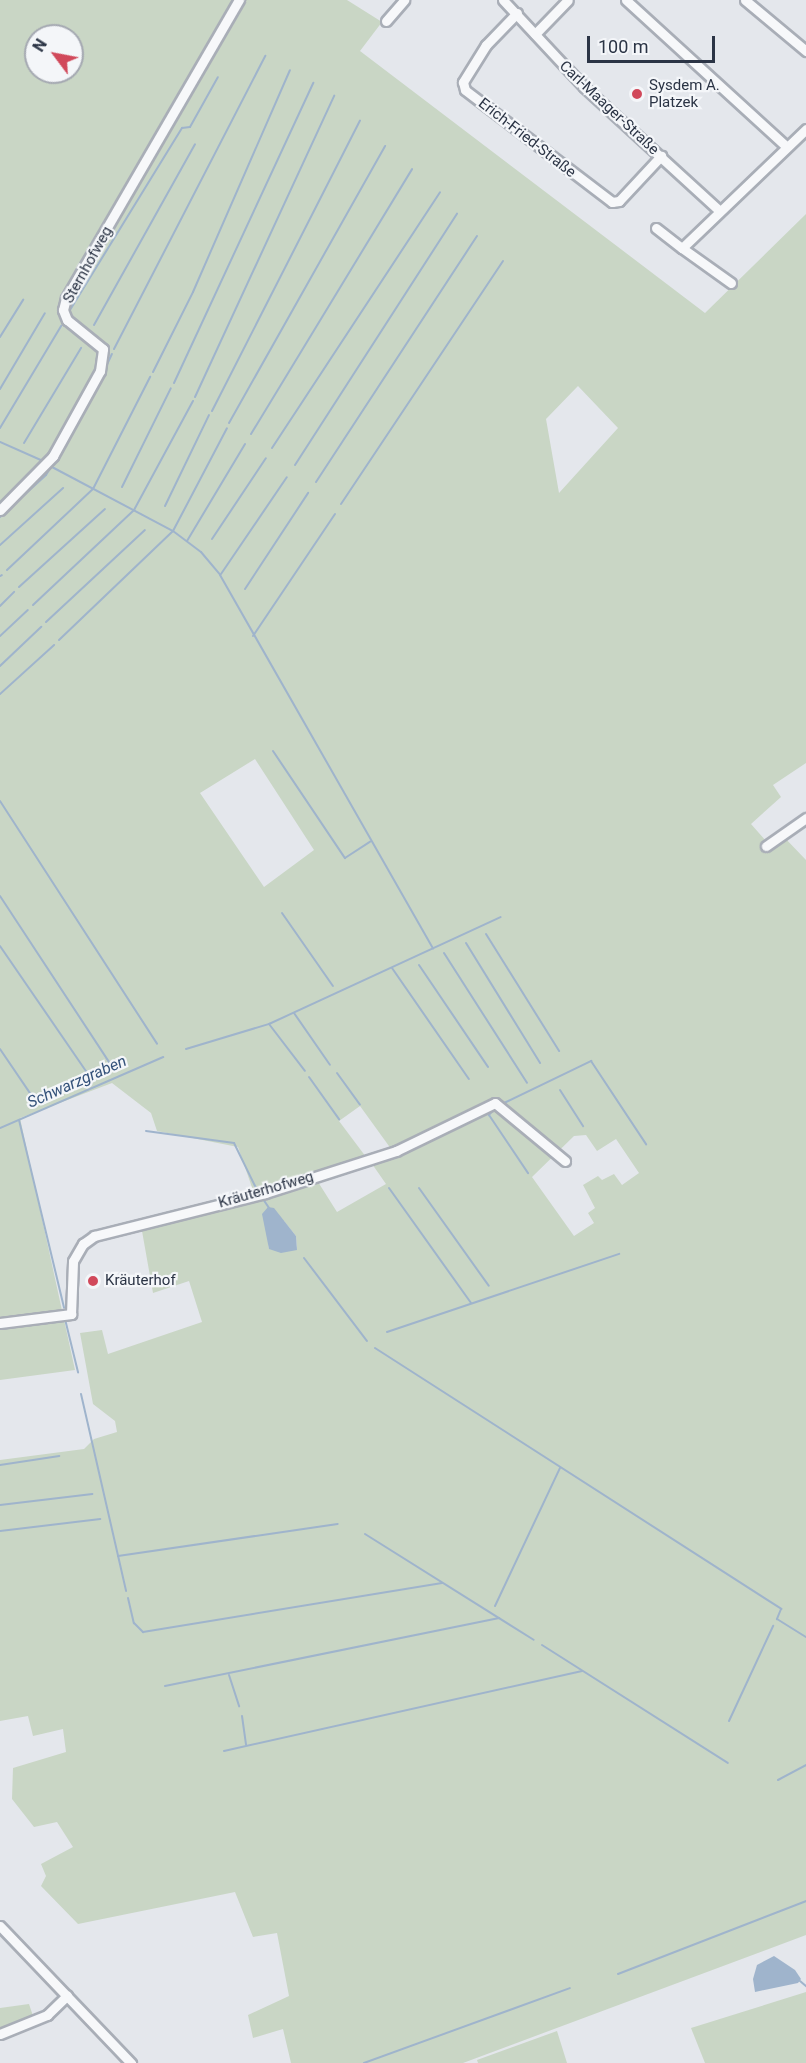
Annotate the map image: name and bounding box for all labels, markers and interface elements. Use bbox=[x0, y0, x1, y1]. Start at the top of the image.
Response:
north arrow bbox=[24, 24, 84, 84]
scale bar bbox=[590, 24, 718, 62]
text: N bbox=[29, 35, 51, 55]
text: 100 m bbox=[598, 36, 649, 57]
street label: Carl-Maager-Straße bbox=[556, 57, 662, 159]
place label: Sysdem A. Platzek bbox=[649, 76, 720, 111]
marker: Sysdem A. Platzek bbox=[630, 87, 644, 101]
street label: Erich-Fried-Straße bbox=[475, 94, 579, 182]
street label: Sternhofweg bbox=[60, 224, 116, 306]
water label: Schwarzgraben bbox=[24, 1052, 130, 1112]
street label: Kräuterhofweg bbox=[216, 1168, 316, 1212]
place label: Kräuterhof bbox=[105, 1272, 176, 1290]
marker: Kräuterhof bbox=[86, 1274, 100, 1288]

